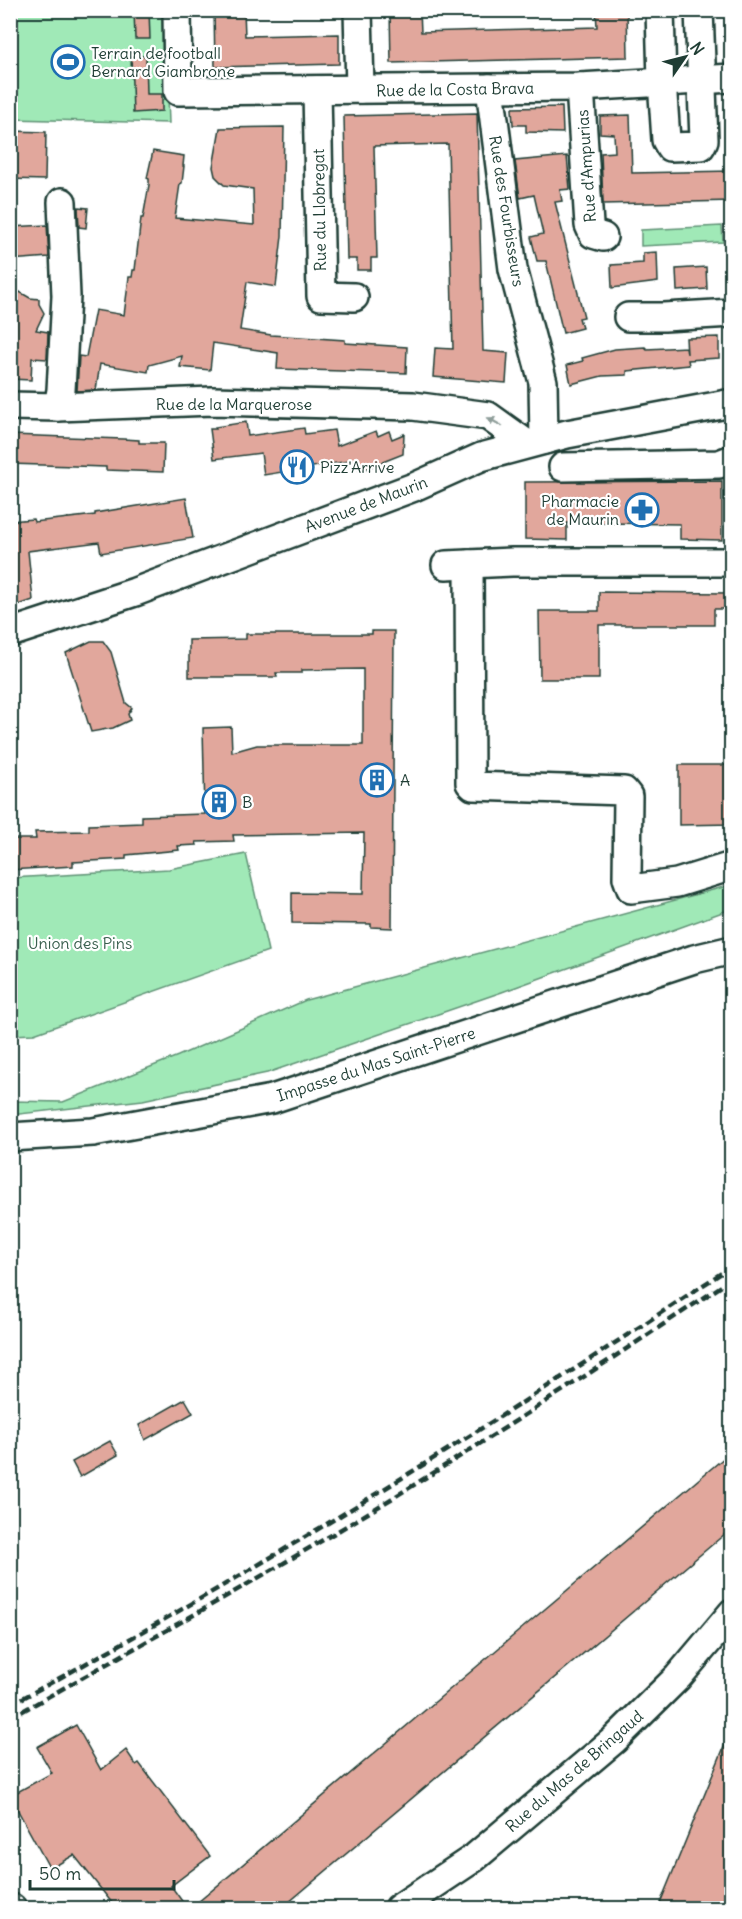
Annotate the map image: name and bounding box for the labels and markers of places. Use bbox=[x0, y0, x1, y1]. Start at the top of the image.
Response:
place label: Terrain de football Bernard Giambrone bbox=[91, 43, 235, 81]
sports icon: Terrain de football Bernard Giambrone bbox=[50, 44, 86, 80]
restaurant icon: Pizz'Arrive bbox=[279, 449, 315, 485]
place label: Pizz'Arrive bbox=[320, 457, 394, 477]
place label: Pharmacie de Maurin bbox=[541, 491, 619, 529]
pharmacy icon: Pharmacie de Maurin bbox=[624, 492, 660, 528]
building icon: A bbox=[359, 762, 395, 798]
place label: A bbox=[400, 770, 410, 790]
building icon: B bbox=[201, 784, 237, 820]
place label: B bbox=[242, 792, 252, 812]

